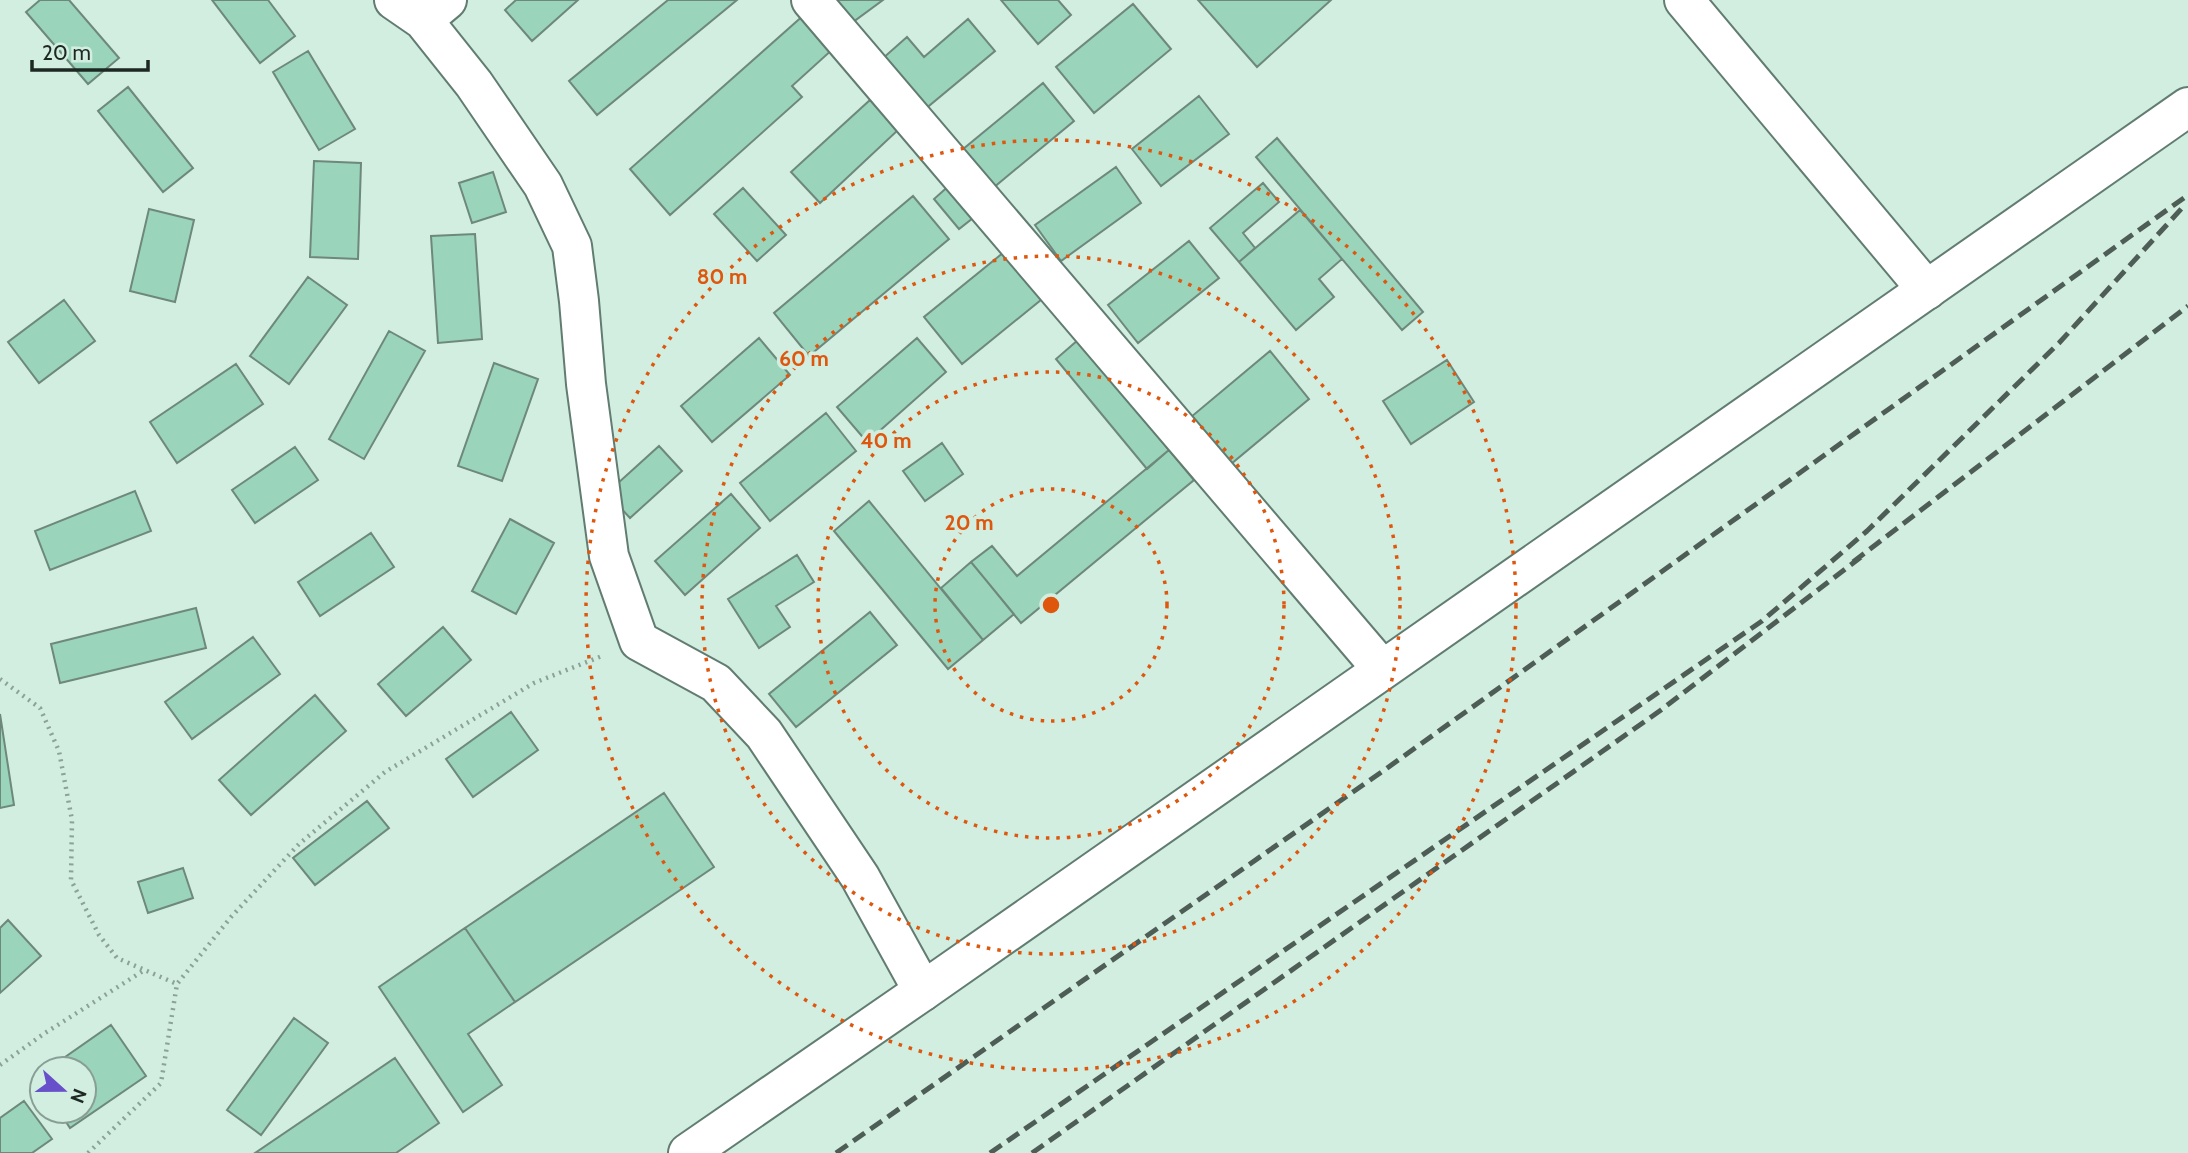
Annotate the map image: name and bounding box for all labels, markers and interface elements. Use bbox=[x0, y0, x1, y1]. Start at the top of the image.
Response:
scale bar bbox=[32, 28, 147, 72]
text: 20 m bbox=[42, 40, 91, 65]
text: 80 m bbox=[697, 264, 747, 289]
text: 60 m bbox=[779, 346, 829, 371]
text: 40 m bbox=[861, 428, 911, 453]
text: 20 m bbox=[945, 510, 993, 535]
centre of rings bbox=[1039, 593, 1063, 617]
north arrow bbox=[28, 1055, 98, 1125]
text: N bbox=[65, 1086, 92, 1106]

